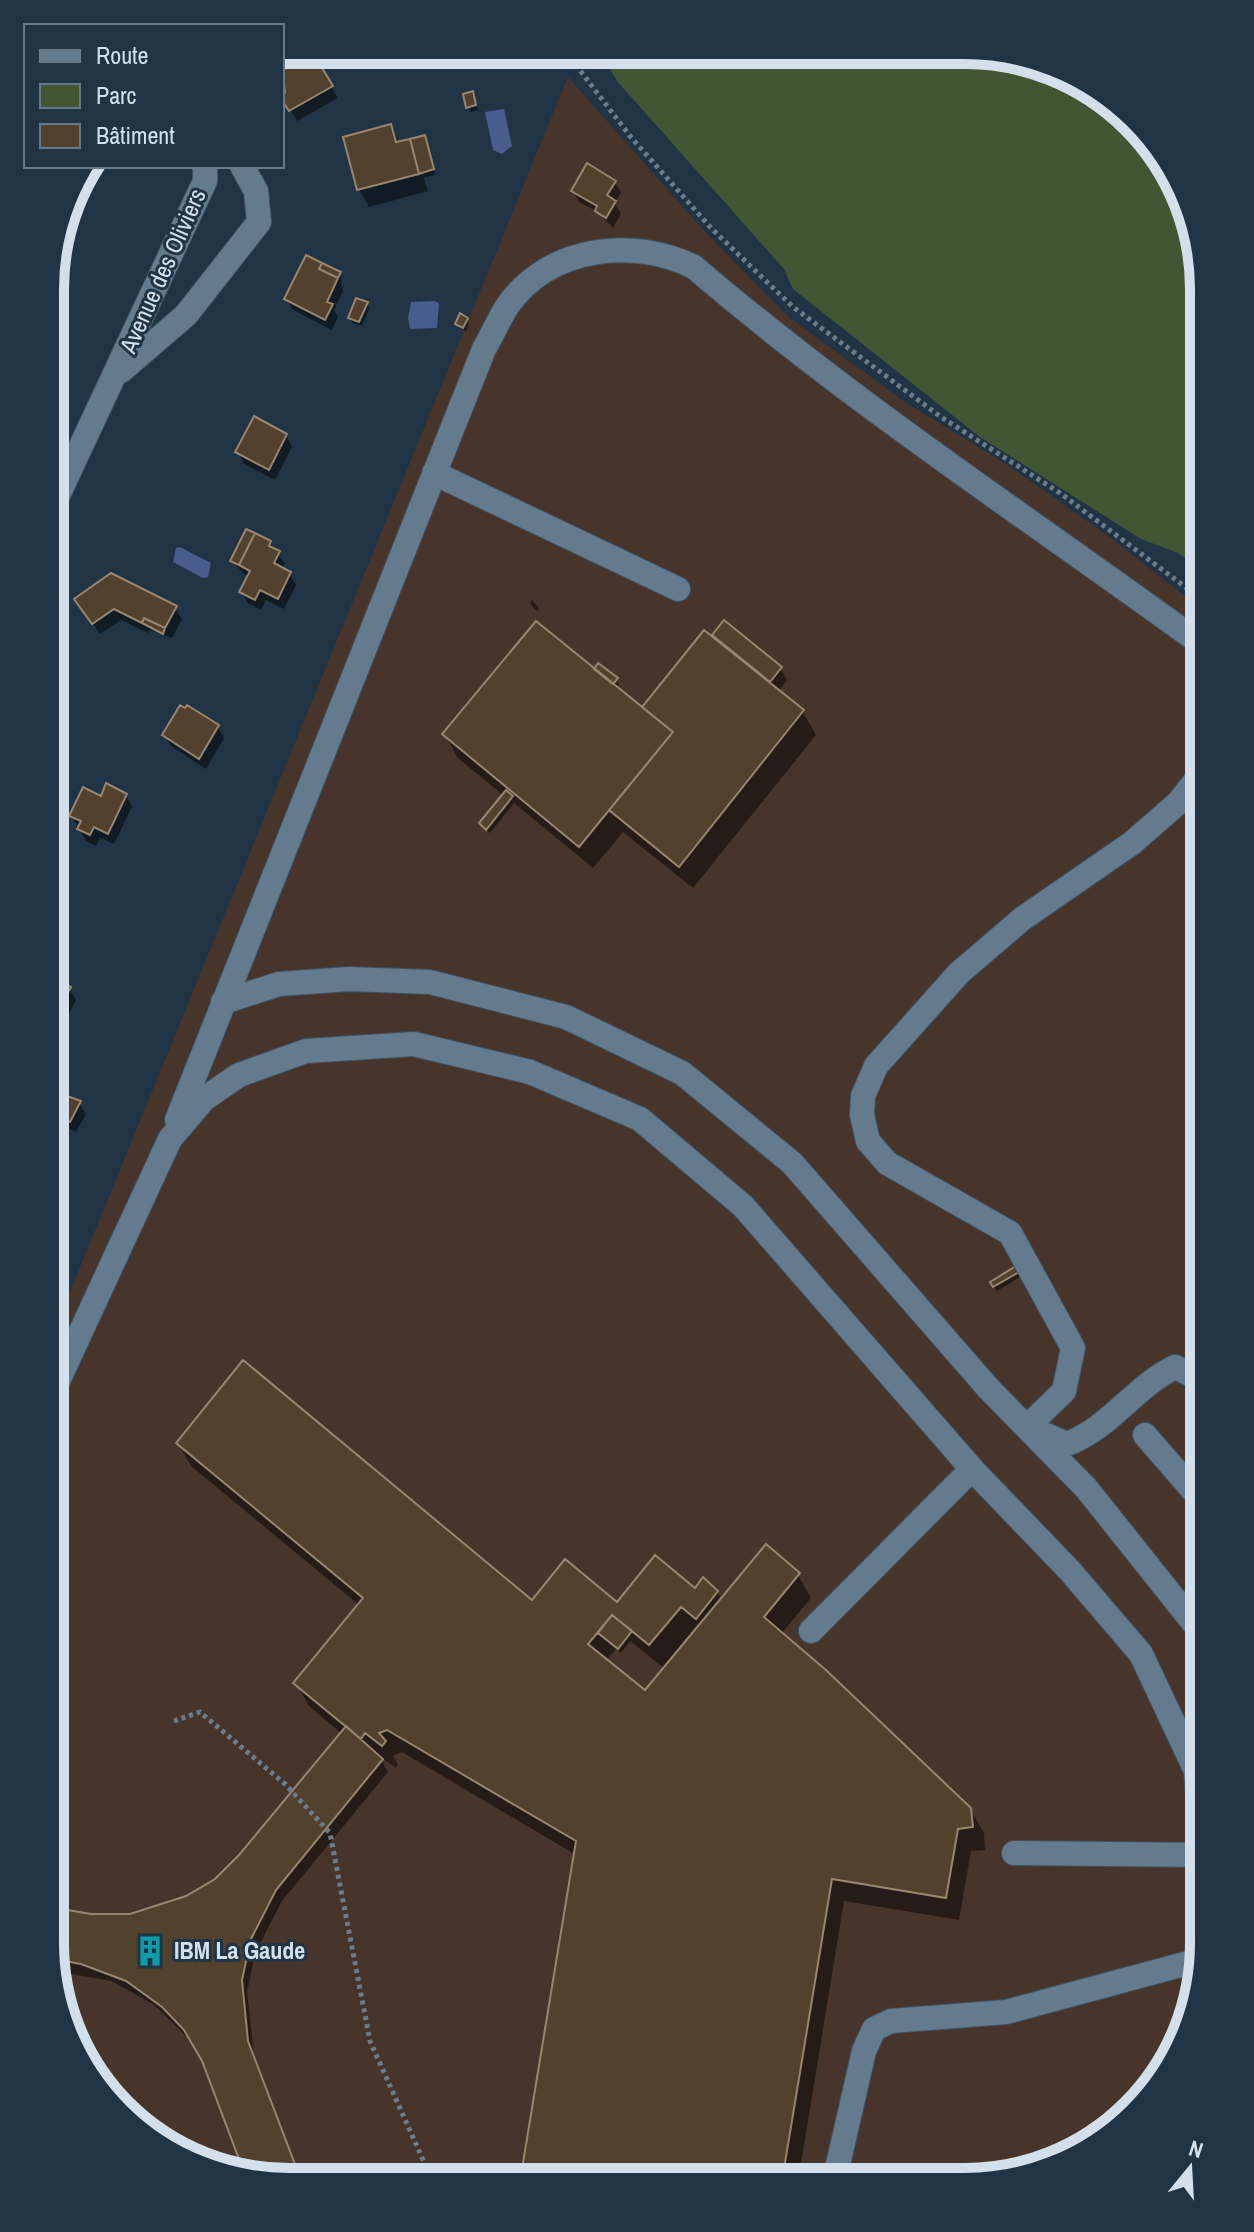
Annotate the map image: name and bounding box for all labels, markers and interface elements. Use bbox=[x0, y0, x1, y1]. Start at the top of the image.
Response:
legend bbox=[24, 24, 284, 168]
text: Route bbox=[96, 39, 149, 71]
text: Parc bbox=[96, 79, 137, 111]
text: Bâtiment bbox=[96, 119, 175, 151]
street label: Avenue des Oliviers bbox=[111, 183, 213, 359]
building icon: IBM La Gaude bbox=[133, 1934, 167, 1968]
place label: IBM La Gaude bbox=[174, 1934, 305, 1966]
north arrow bbox=[1150, 2128, 1230, 2208]
text: N bbox=[1185, 2133, 1207, 2165]

